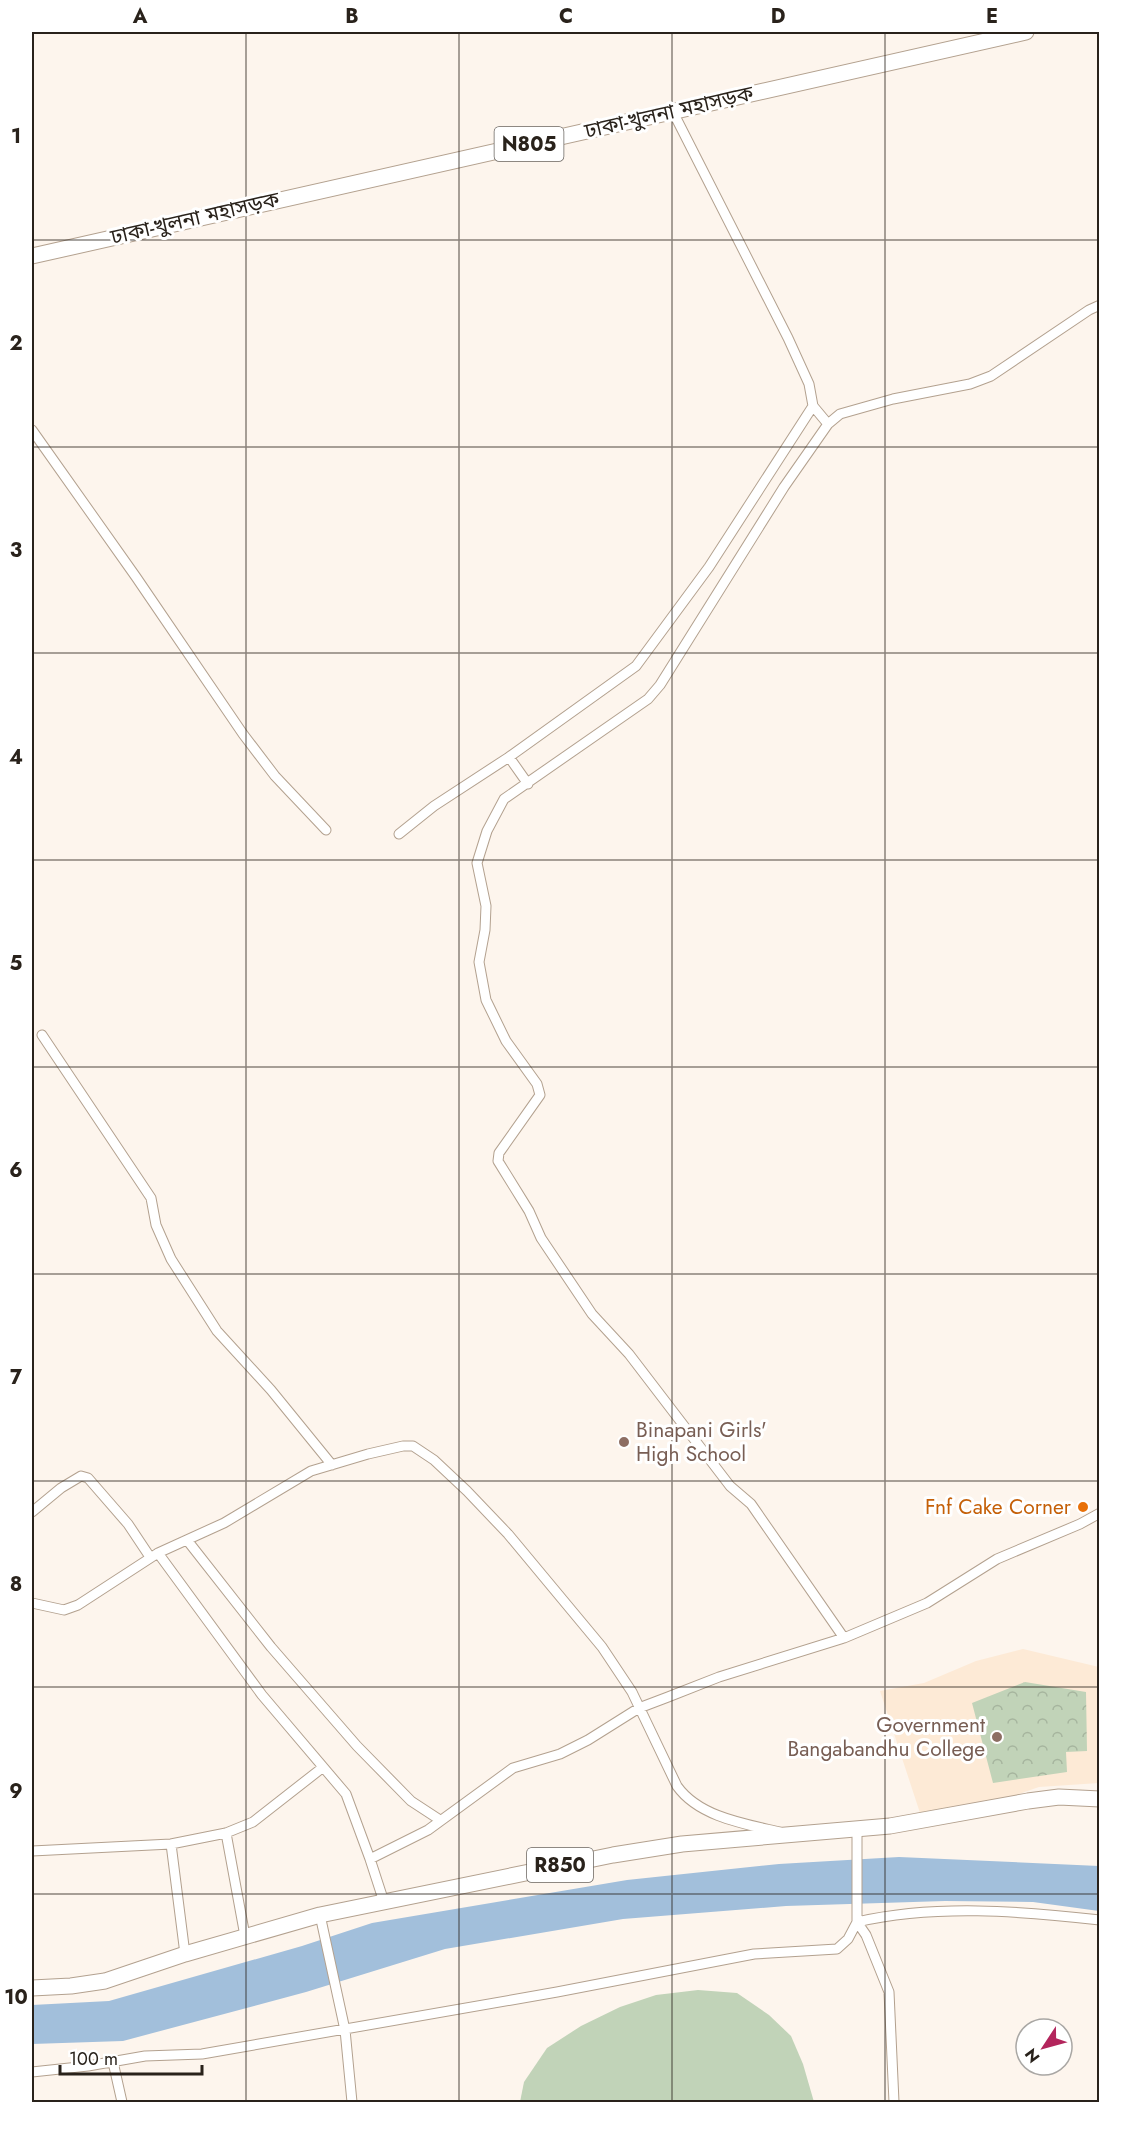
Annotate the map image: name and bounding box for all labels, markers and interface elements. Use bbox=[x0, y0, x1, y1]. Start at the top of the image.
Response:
text: A bbox=[132, 2, 148, 31]
text: B bbox=[345, 2, 359, 31]
text: C bbox=[559, 2, 573, 31]
text: D bbox=[771, 2, 785, 31]
text: E bbox=[986, 2, 998, 31]
street label: ঢাকা-খুলনা মহাসড়ক bbox=[581, 78, 757, 146]
text: 1 bbox=[11, 122, 21, 151]
road number: N805 bbox=[494, 127, 564, 161]
street label: ঢাকা-খুলনা মহাসড়ক bbox=[107, 184, 283, 252]
text: 2 bbox=[9, 329, 23, 358]
text: 3 bbox=[10, 536, 22, 565]
text: 4 bbox=[9, 743, 23, 772]
text: 5 bbox=[10, 949, 23, 978]
text: 6 bbox=[9, 1156, 23, 1185]
text: 7 bbox=[10, 1363, 23, 1392]
place label: Binapani Girls' High School bbox=[636, 1415, 767, 1469]
marker: Binapani Girls' High School bbox=[617, 1435, 631, 1449]
place label: Fnf Cake Corner bbox=[925, 1492, 1072, 1522]
marker: Fnf Cake Corner bbox=[1076, 1500, 1090, 1514]
text: 8 bbox=[10, 1570, 22, 1599]
place label: Government Bangabandhu College bbox=[788, 1710, 985, 1764]
marker: Government Bangabandhu College bbox=[990, 1730, 1004, 1744]
text: 9 bbox=[9, 1777, 23, 1806]
road number: R850 bbox=[527, 1848, 593, 1882]
text: 10 bbox=[4, 1983, 28, 2012]
north arrow bbox=[1014, 2017, 1074, 2077]
scale bar bbox=[60, 2038, 202, 2076]
text: N bbox=[1019, 2044, 1045, 2067]
text: 100 m bbox=[69, 2046, 118, 2072]

